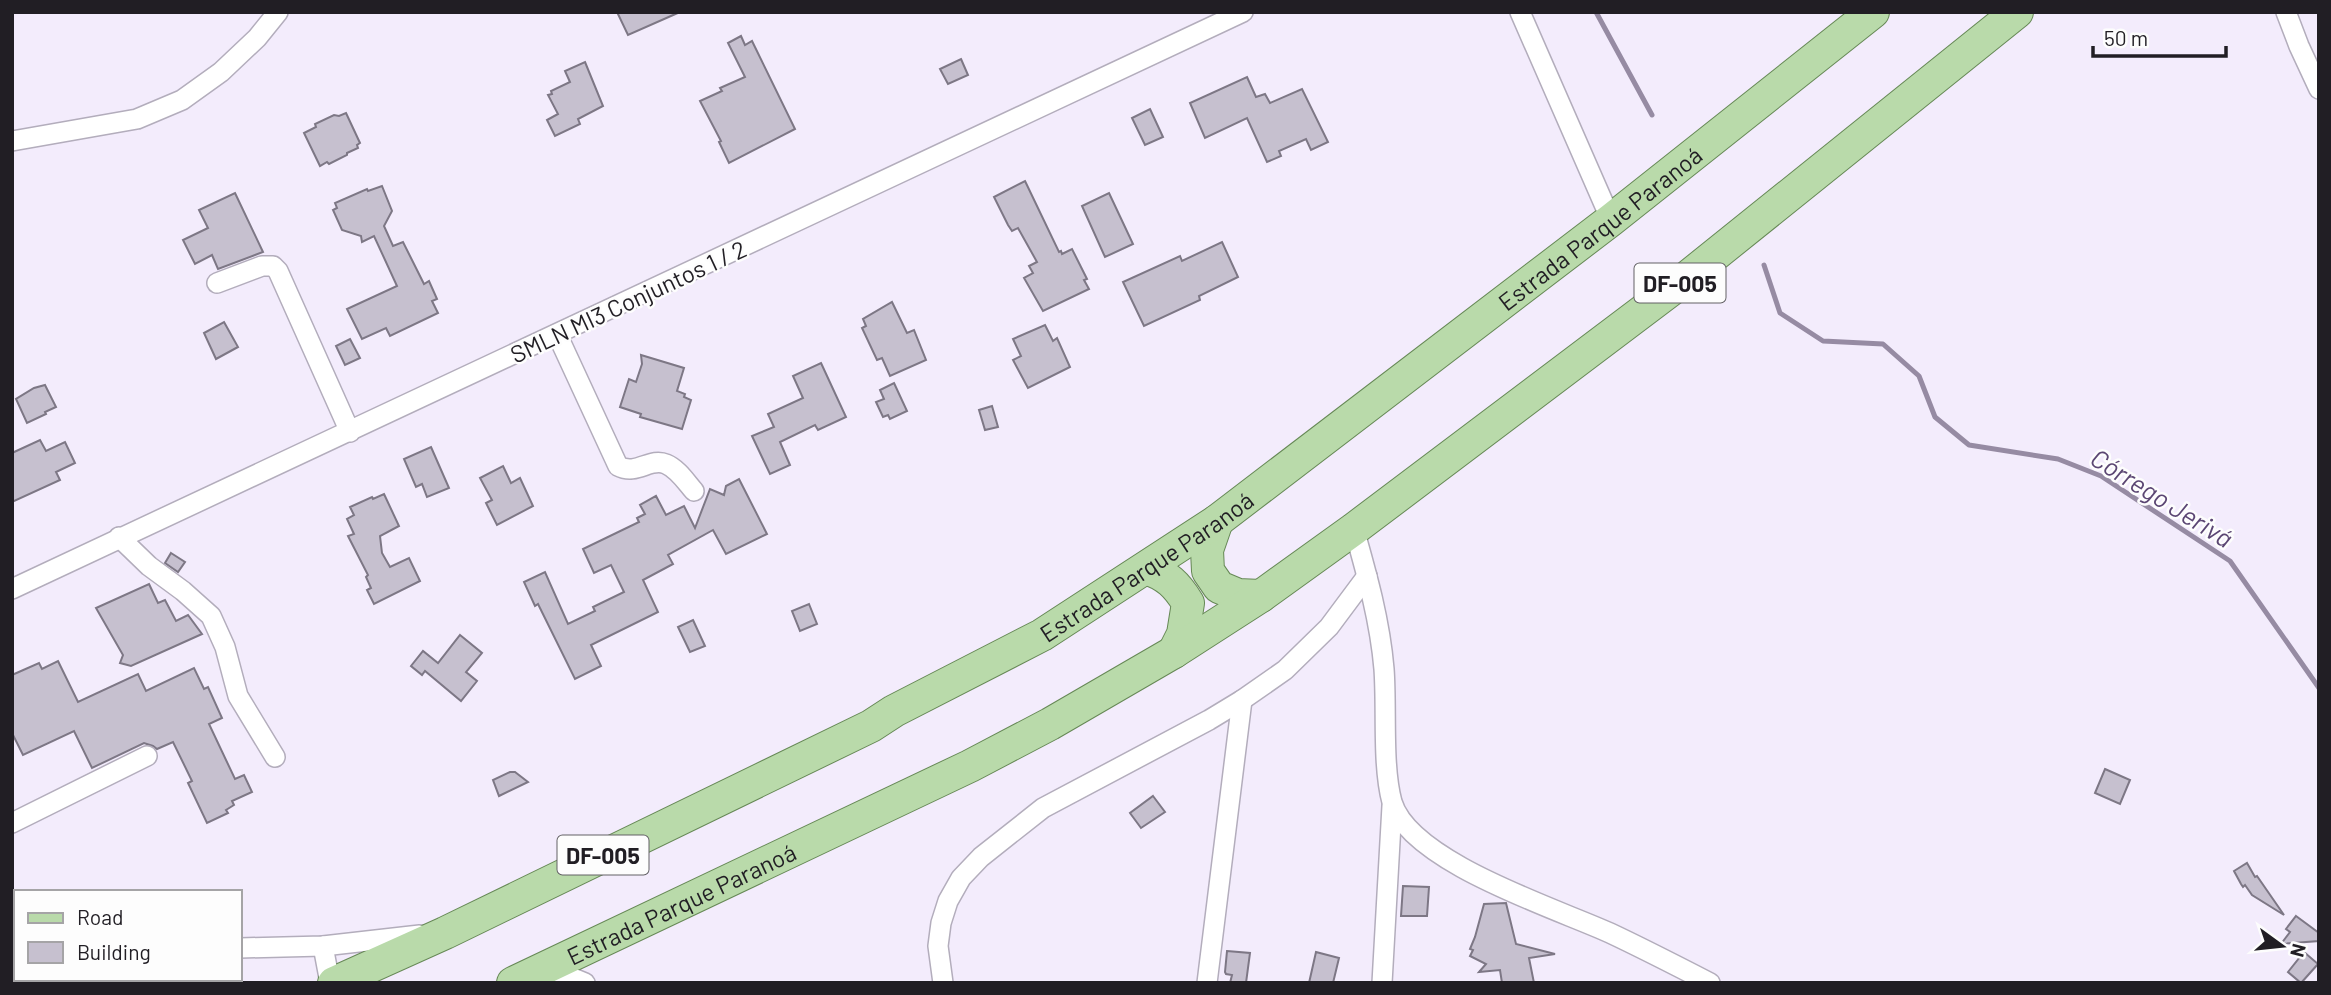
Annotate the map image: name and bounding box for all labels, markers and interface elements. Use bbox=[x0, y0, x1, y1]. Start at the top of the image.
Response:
scale bar bbox=[2093, 14, 2226, 58]
text: 50 m bbox=[2104, 25, 2148, 50]
street label: Estrada Parque Paranoá bbox=[1492, 140, 1707, 316]
street label: SMLN MI3 Conjuntos 1 / 2 bbox=[505, 234, 751, 368]
road number: DF-005 bbox=[1634, 264, 1726, 302]
water label: Córrego Jerivá bbox=[2086, 441, 2239, 553]
street label: Estrada Parque Paranoá bbox=[1034, 485, 1258, 647]
road number: DF-005 bbox=[558, 835, 648, 874]
street label: Estrada Parque Paranoá bbox=[562, 836, 800, 970]
legend bbox=[14, 890, 242, 981]
text: Road bbox=[77, 904, 123, 929]
north arrow bbox=[2247, 911, 2317, 981]
text: Building bbox=[77, 939, 151, 964]
text: N bbox=[2286, 941, 2312, 960]

